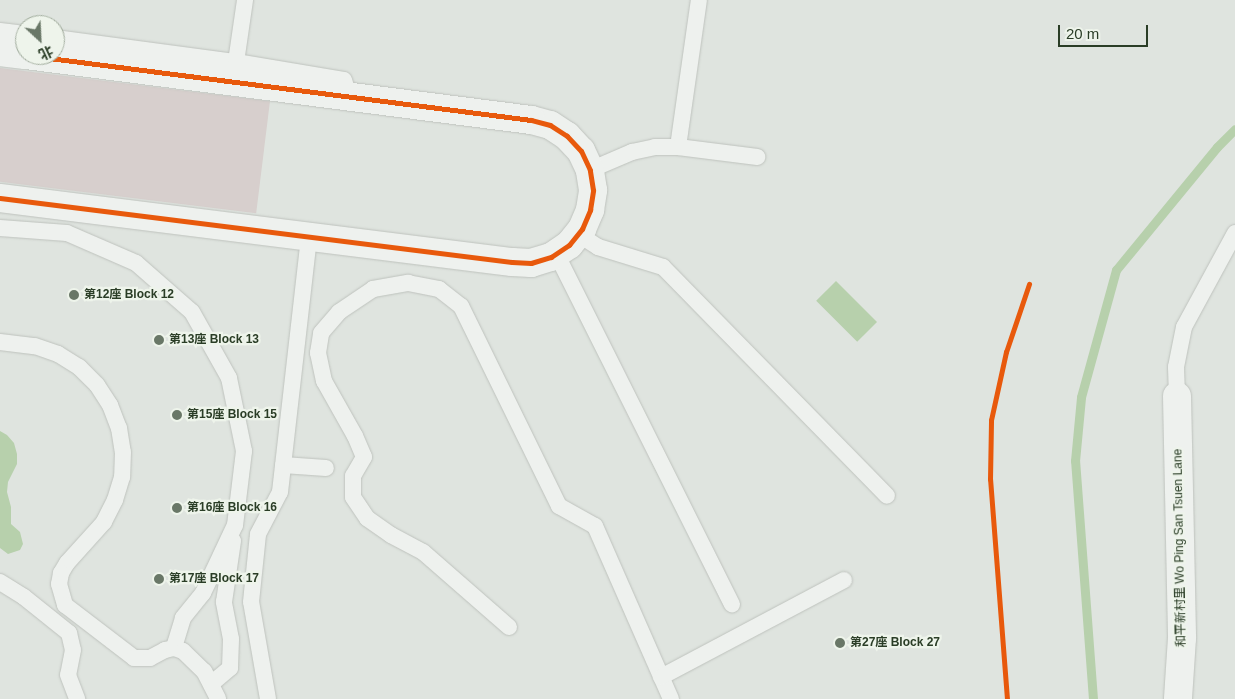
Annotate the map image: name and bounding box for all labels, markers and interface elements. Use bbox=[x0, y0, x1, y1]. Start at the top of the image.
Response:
north arrow bbox=[15, 15, 65, 65]
scale bar bbox=[1060, 15, 1150, 47]
text: 20 m bbox=[1066, 25, 1099, 42]
text: 北 bbox=[36, 42, 56, 63]
place label: 第12座 Block 12 bbox=[84, 288, 174, 302]
marker: 第12座 Block 12 bbox=[68, 289, 80, 301]
place label: 第13座 Block 13 bbox=[169, 333, 259, 347]
marker: 第13座 Block 13 bbox=[153, 334, 165, 346]
place label: 第15座 Block 15 bbox=[187, 408, 277, 422]
marker: 第15座 Block 15 bbox=[171, 409, 183, 421]
street label: 和平新村里 Wo Ping San Tsuen Lane bbox=[1171, 449, 1189, 647]
place label: 第16座 Block 16 bbox=[187, 501, 277, 515]
marker: 第16座 Block 16 bbox=[171, 502, 183, 514]
place label: 第17座 Block 17 bbox=[169, 572, 259, 586]
marker: 第17座 Block 17 bbox=[153, 573, 165, 585]
place label: 第27座 Block 27 bbox=[850, 636, 940, 650]
marker: 第27座 Block 27 bbox=[834, 637, 846, 649]

